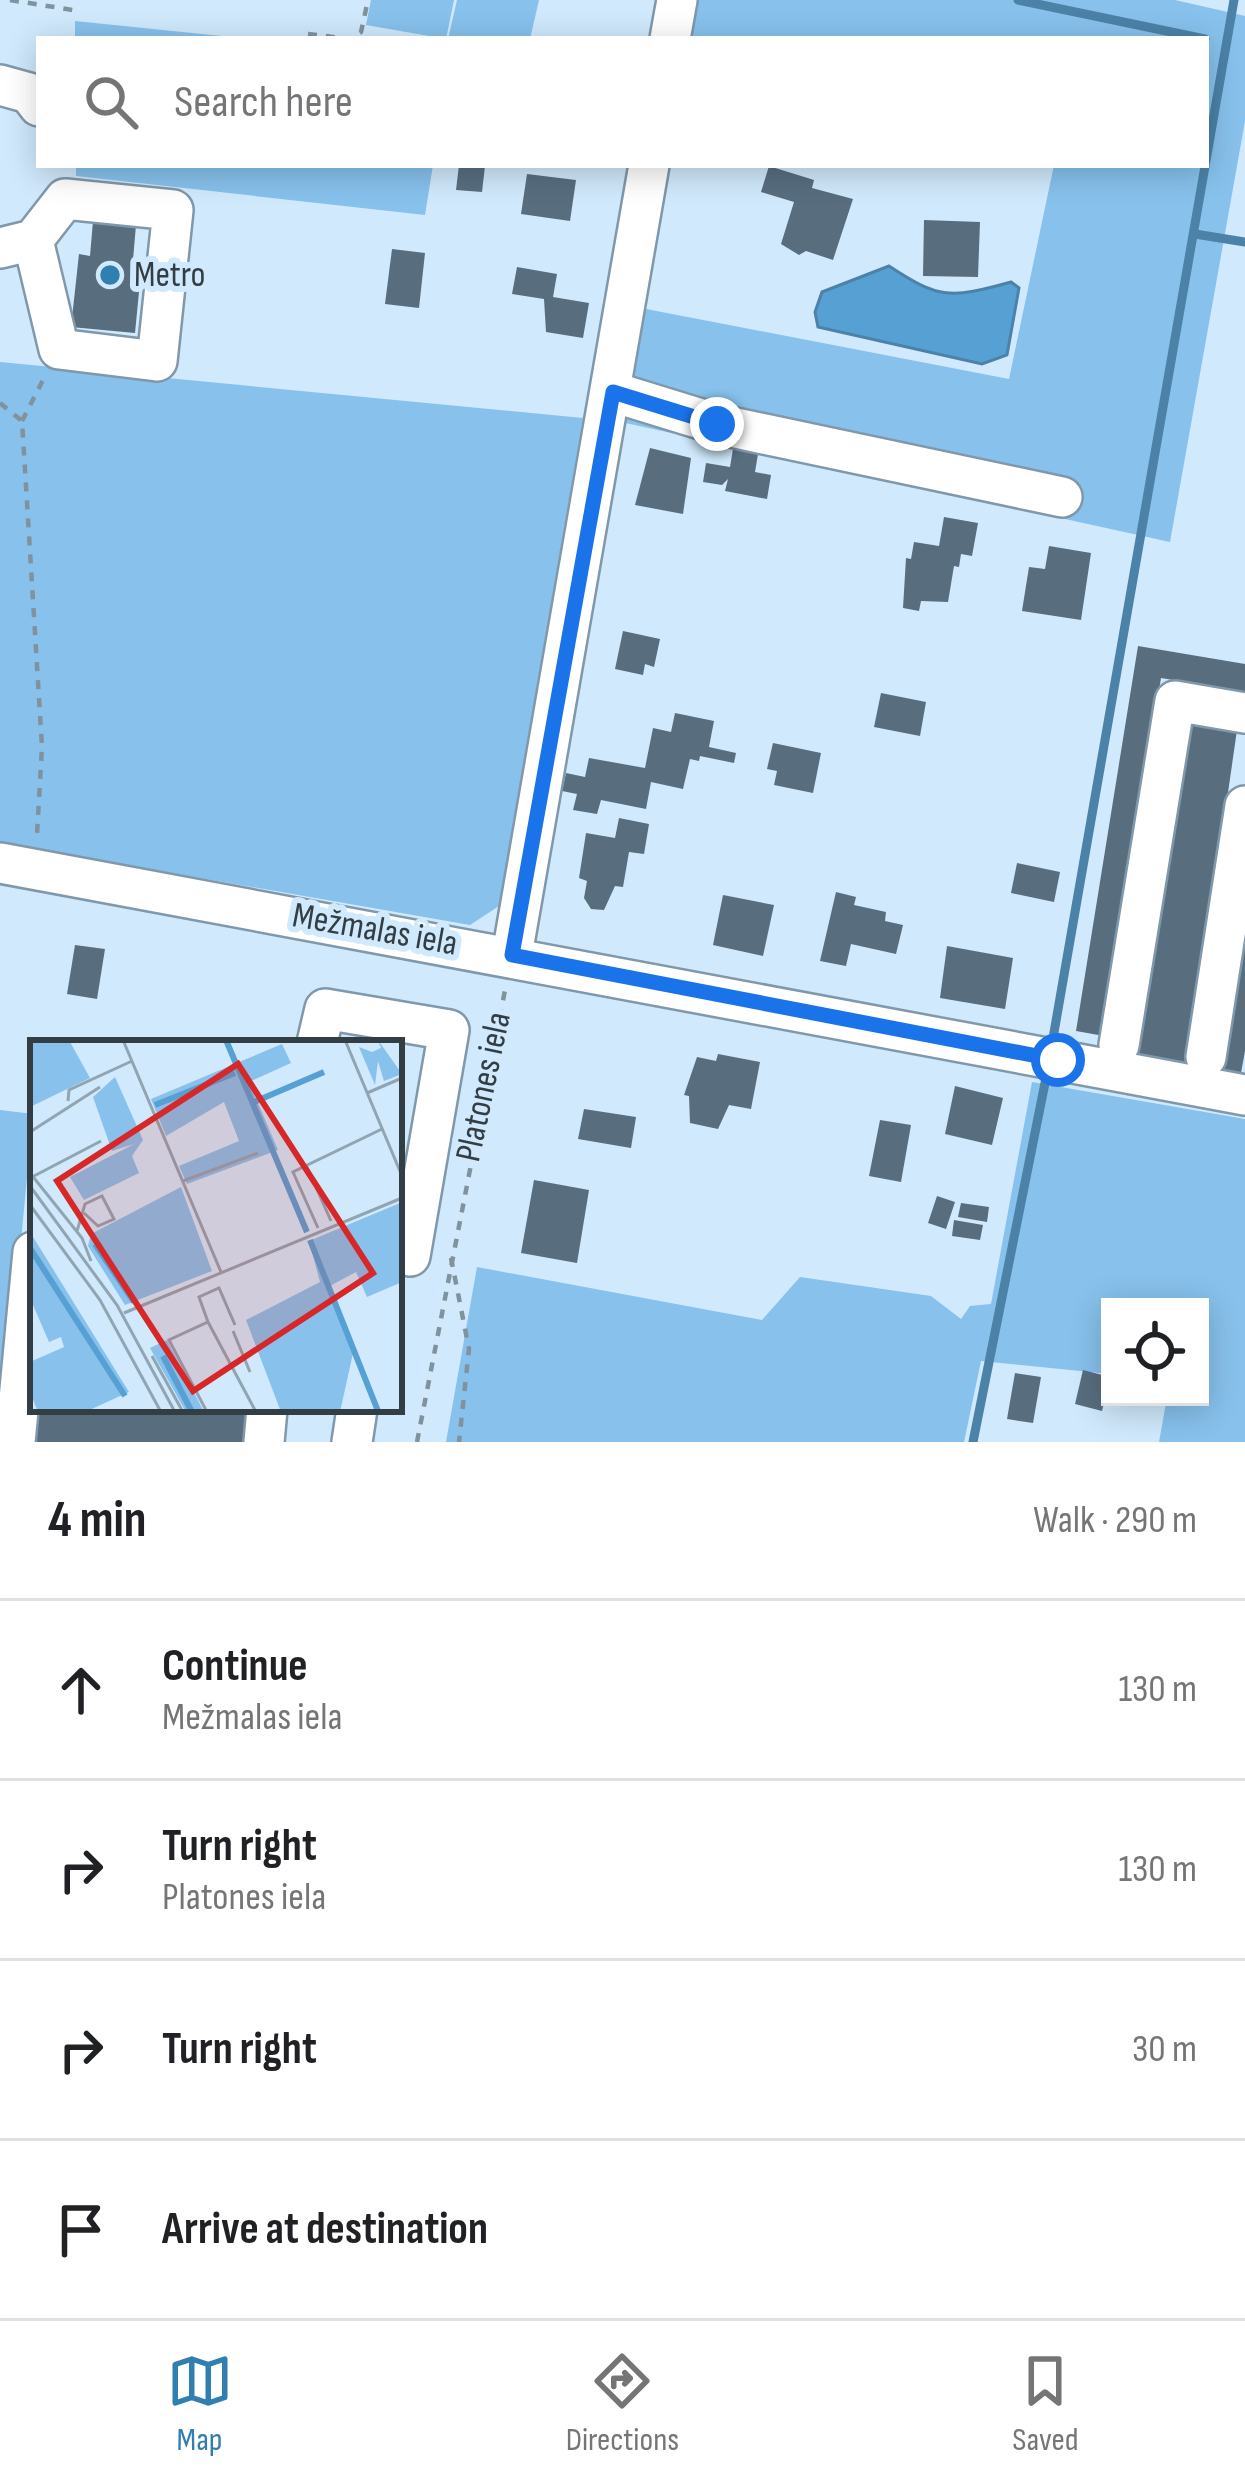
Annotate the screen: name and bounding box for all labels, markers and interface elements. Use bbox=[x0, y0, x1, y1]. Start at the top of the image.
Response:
search box bbox=[36, 36, 1209, 168]
icon: search bbox=[78, 69, 144, 135]
text: Search here bbox=[174, 75, 353, 130]
place label: Metro bbox=[134, 254, 205, 297]
marker: Metro bbox=[97, 262, 123, 288]
route end bbox=[690, 397, 744, 451]
street label: Mežmalas iela bbox=[289, 894, 461, 966]
street label: Platones iela bbox=[447, 1008, 521, 1166]
route start bbox=[1031, 1033, 1085, 1087]
inset map bbox=[30, 1040, 402, 1412]
map controls bbox=[1101, 1298, 1209, 1406]
button: locate bbox=[1101, 1298, 1209, 1406]
text: 4 min bbox=[48, 1490, 147, 1551]
text: Walk · 290 m bbox=[1033, 1497, 1197, 1544]
text: Continue bbox=[162, 1639, 308, 1694]
icon: ahead bbox=[48, 1657, 114, 1723]
text: 130 m bbox=[1118, 1666, 1197, 1713]
text: Mežmalas iela bbox=[162, 1694, 343, 1741]
text: Turn right bbox=[162, 1819, 317, 1874]
icon: right bbox=[48, 1837, 114, 1903]
text: 130 m bbox=[1118, 1846, 1197, 1893]
text: Platones iela bbox=[162, 1874, 326, 1921]
icon: right bbox=[48, 2017, 114, 2083]
text: Turn right bbox=[162, 2022, 317, 2077]
text: 30 m bbox=[1132, 2026, 1197, 2073]
icon: arrive bbox=[48, 2197, 114, 2263]
text: Arrive at destination bbox=[162, 2202, 488, 2257]
tab: Map bbox=[167, 2348, 233, 2460]
tab: Directions bbox=[566, 2348, 679, 2460]
tab: Saved bbox=[1012, 2348, 1078, 2460]

